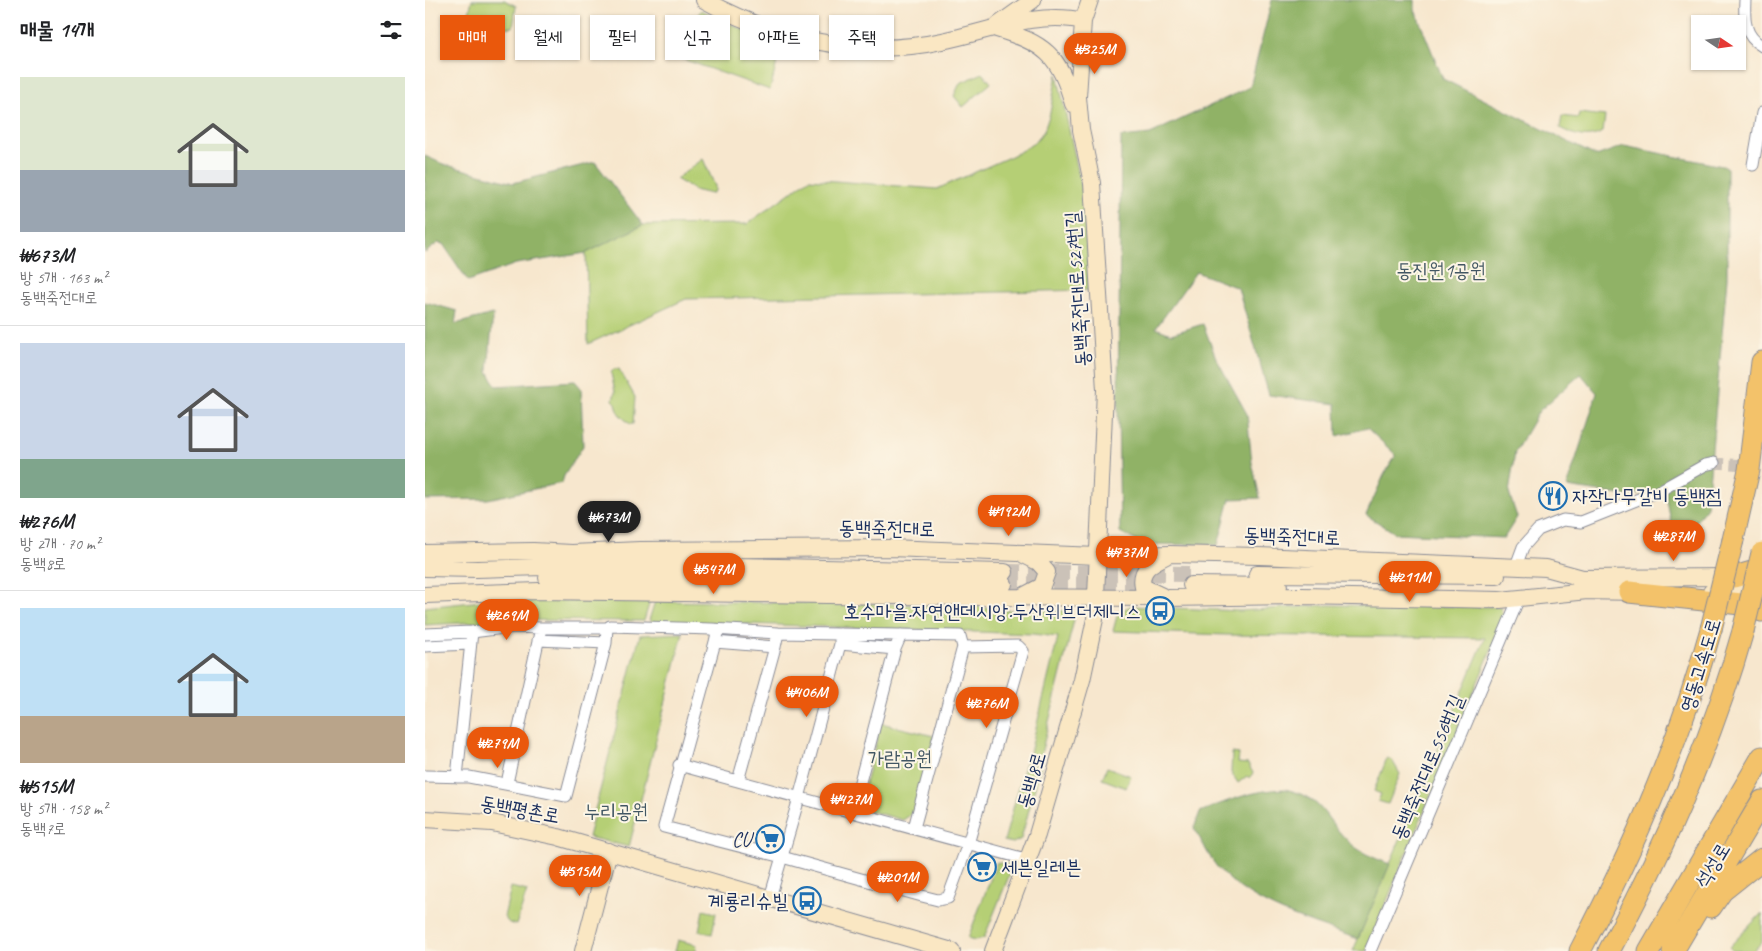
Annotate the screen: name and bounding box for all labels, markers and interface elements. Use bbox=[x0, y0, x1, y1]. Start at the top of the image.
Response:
chip: 매매 bbox=[440, 15, 505, 60]
chip: 월세 bbox=[515, 15, 580, 60]
chip: 필터 bbox=[590, 15, 655, 60]
chip: 신규 bbox=[665, 15, 730, 60]
chip: 아파트 bbox=[740, 15, 819, 60]
chip: 주택 bbox=[829, 15, 894, 60]
north arrow bbox=[1691, 15, 1746, 70]
map controls bbox=[1691, 15, 1746, 70]
icon: filters bbox=[377, 16, 405, 44]
text: 매물 14개 bbox=[20, 17, 95, 43]
pin: ₩325M bbox=[1060, 32, 1130, 75]
text: ₩325M bbox=[1075, 39, 1115, 59]
icon: home bbox=[168, 110, 258, 200]
street label: 동백죽전대로527번길 bbox=[1060, 210, 1095, 368]
text: ₩673M bbox=[20, 242, 73, 268]
park label: 동진원1공원 bbox=[1396, 258, 1486, 283]
text: 방 5개 · 163 m² bbox=[20, 268, 107, 288]
text: 동백죽전대로 bbox=[20, 288, 97, 308]
icon: home bbox=[168, 375, 258, 465]
restaurant icon: 자작나무갈비 동백점 bbox=[1538, 481, 1568, 511]
place label: 자작나무갈비 동백점 bbox=[1572, 484, 1722, 509]
pin: ₩192M bbox=[974, 494, 1044, 537]
pin: ₩673M bbox=[574, 500, 644, 543]
text: ₩192M bbox=[989, 501, 1029, 521]
text: ₩673M bbox=[589, 507, 629, 527]
text: ₩276M bbox=[20, 508, 73, 534]
street label: 동백죽전대로 bbox=[838, 515, 935, 542]
pin: ₩287M bbox=[1639, 520, 1709, 562]
street label: 동백죽전대로 bbox=[1243, 522, 1341, 551]
text: ₩287M bbox=[1654, 526, 1694, 546]
text: 방 2개 · 70 m² bbox=[20, 534, 100, 554]
pin: ₩737M bbox=[1092, 536, 1162, 578]
text: ₩737M bbox=[1107, 542, 1147, 562]
pin: ₩547M bbox=[679, 552, 749, 595]
text: 동백8로 bbox=[20, 554, 66, 574]
text: ₩547M bbox=[694, 559, 734, 579]
pin: ₩211M bbox=[1375, 560, 1445, 603]
text: ₩211M bbox=[1390, 567, 1430, 587]
bus stop icon: 호수마을.자연앤데시앙.두산위브더제니스 bbox=[1145, 596, 1175, 626]
pin: ₩269M bbox=[472, 598, 542, 641]
place label: 호수마을.자연앤데시앙.두산위브더제니스 bbox=[843, 599, 1141, 624]
text: ₩269M bbox=[487, 605, 527, 625]
street label: 영동고속도로 bbox=[1674, 615, 1727, 715]
icon: home bbox=[168, 640, 258, 730]
pin: ₩406M bbox=[772, 676, 842, 718]
text: ₩406M bbox=[787, 682, 827, 702]
pin: ₩276M bbox=[952, 686, 1022, 729]
street label: 동백죽전대로556번길 bbox=[1386, 691, 1469, 844]
text: ₩276M bbox=[967, 693, 1007, 713]
pin: ₩279M bbox=[463, 726, 533, 769]
text: ₩279M bbox=[478, 733, 518, 753]
park label: 가람공원 bbox=[868, 746, 932, 771]
street label: 동백8로 bbox=[1012, 749, 1051, 811]
text: ₩515M bbox=[20, 773, 72, 799]
pin: ₩427M bbox=[816, 782, 886, 825]
text: ₩427M bbox=[831, 789, 871, 809]
street label: 동백평촌로 bbox=[478, 790, 562, 829]
text: 방 5개 · 158 m² bbox=[20, 799, 107, 819]
park label: 누리공원 bbox=[584, 799, 648, 824]
text: 동백7로 bbox=[20, 819, 66, 839]
supermarket icon: CU bbox=[755, 824, 785, 854]
place label: CU bbox=[732, 827, 754, 852]
street label: 석성로 bbox=[1689, 838, 1736, 892]
supermarket icon: 세븐일레븐 bbox=[967, 852, 997, 882]
pin: ₩515M bbox=[545, 854, 615, 897]
place label: 세븐일레븐 bbox=[1001, 855, 1081, 880]
pin: ₩201M bbox=[863, 860, 933, 903]
text: ₩515M bbox=[560, 861, 600, 881]
text: ₩201M bbox=[878, 867, 918, 887]
bus stop icon: 계룡리슈빌 bbox=[792, 886, 822, 916]
place label: 계룡리슈빌 bbox=[708, 889, 789, 914]

